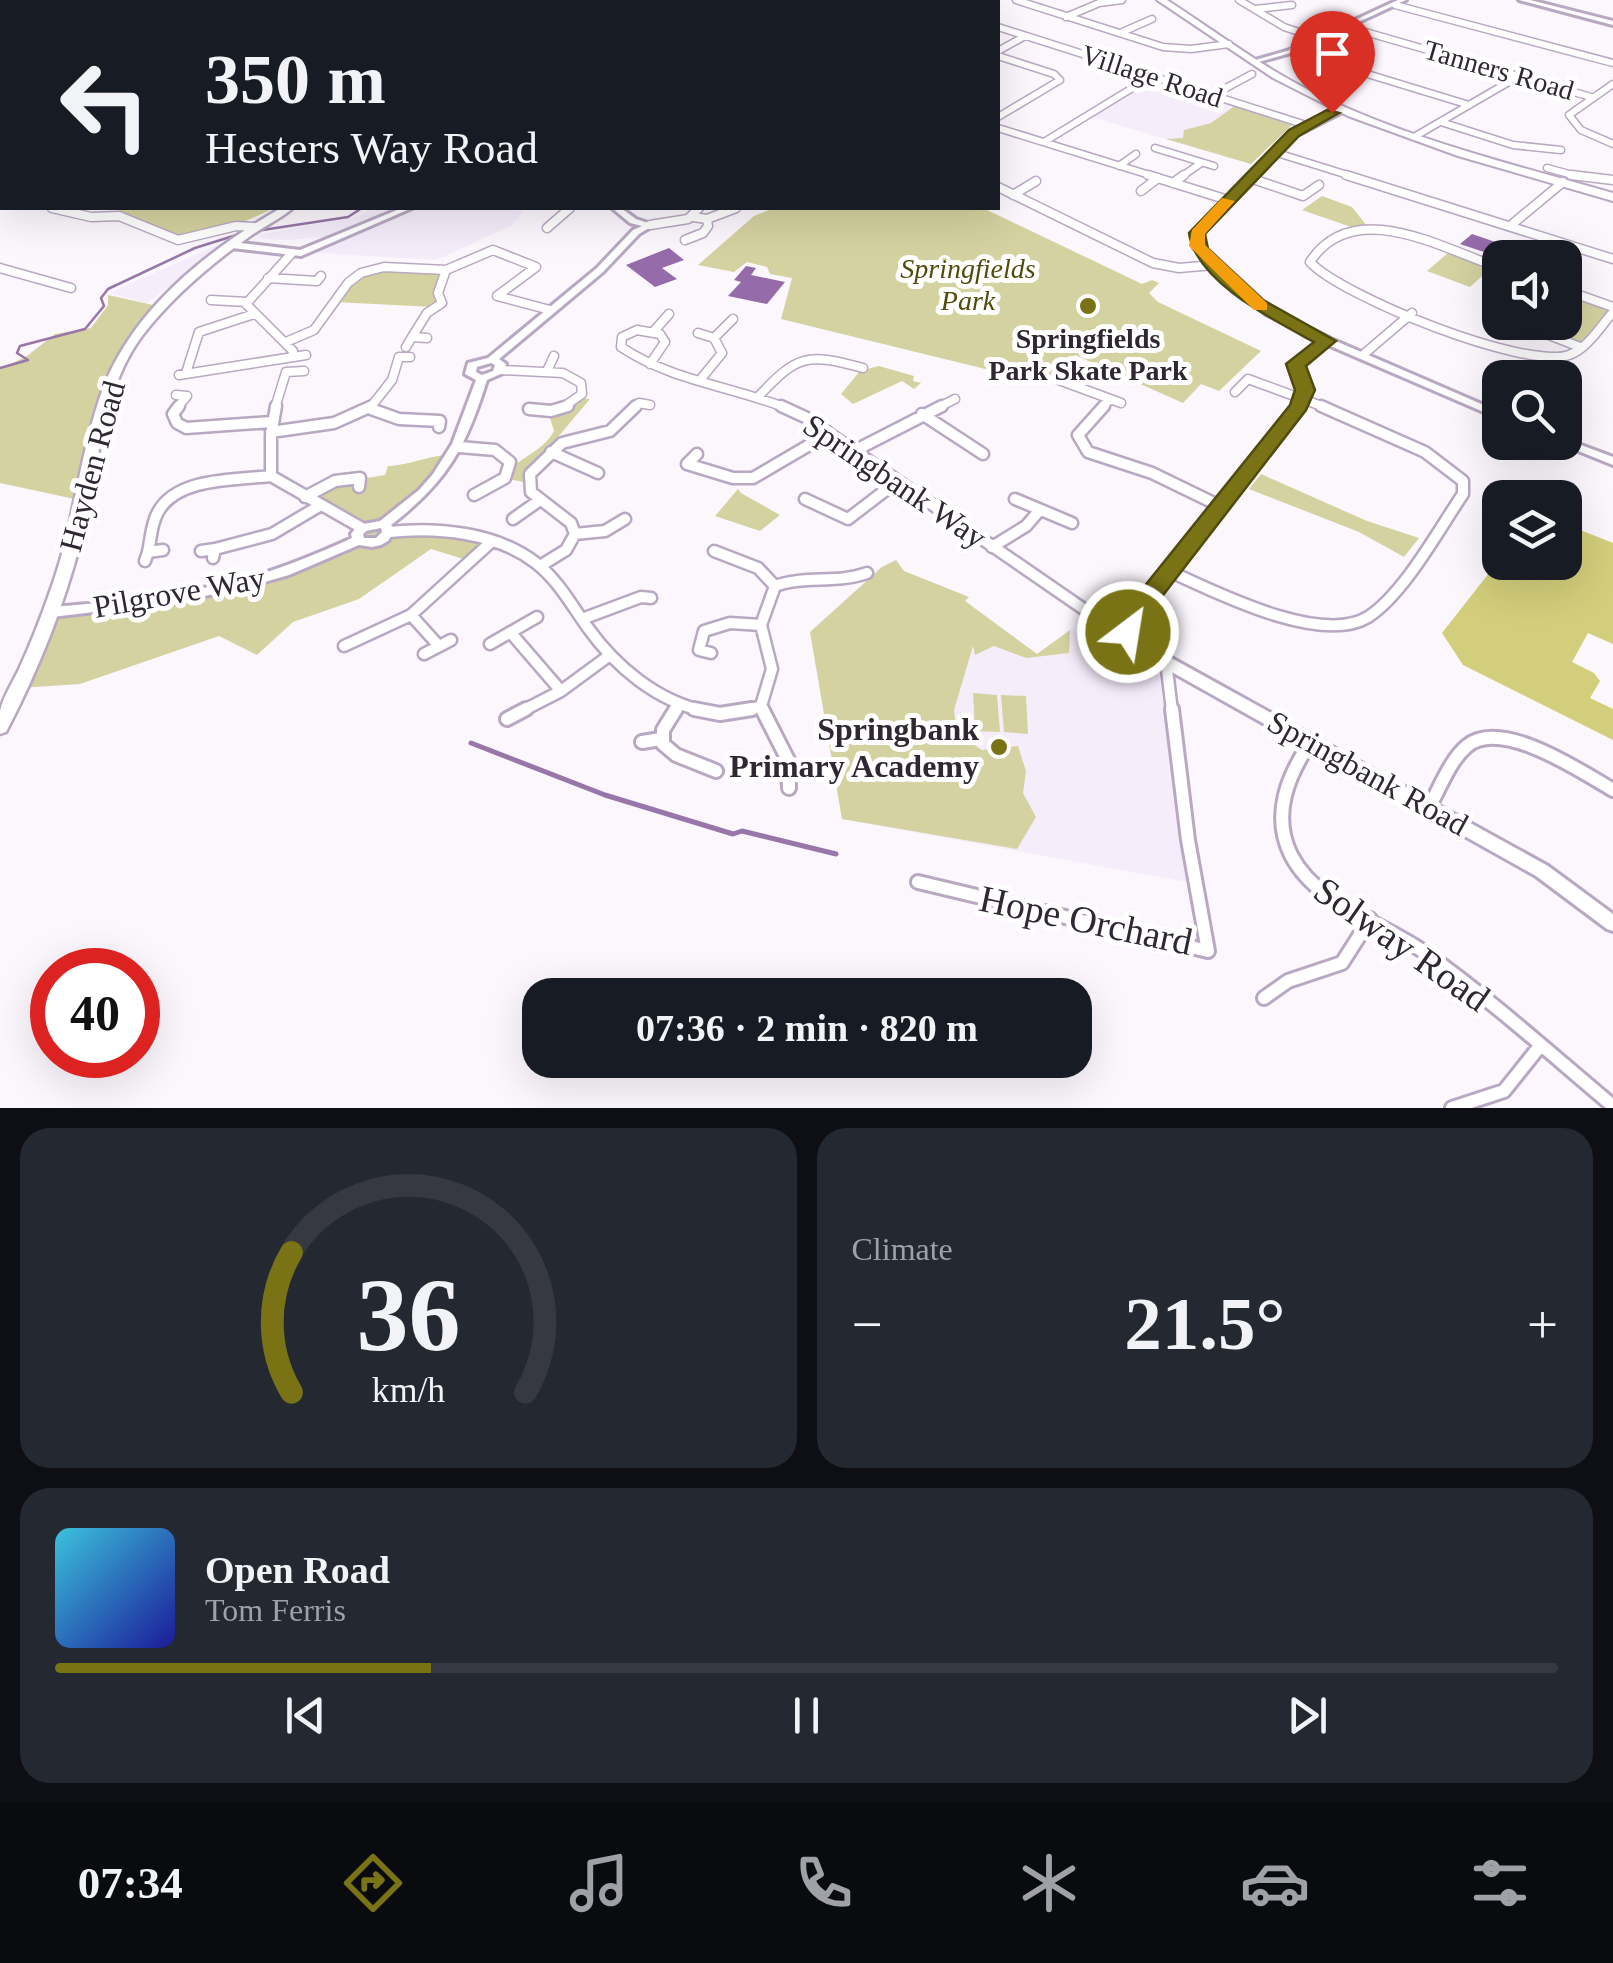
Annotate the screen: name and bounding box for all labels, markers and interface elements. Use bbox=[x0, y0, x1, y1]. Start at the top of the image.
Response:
pin bbox=[1290, 11, 1375, 114]
icon: arrive bbox=[1305, 26, 1360, 81]
street label: Tanners Road bbox=[1421, 34, 1577, 106]
street label: Village Road bbox=[1077, 39, 1227, 113]
icon: left bbox=[40, 40, 170, 170]
text: 350 m bbox=[205, 41, 386, 118]
text: Hesters Way Road bbox=[205, 123, 538, 173]
map controls bbox=[1482, 240, 1582, 580]
button: sound bbox=[1482, 240, 1582, 340]
park label: Springfields Park bbox=[900, 253, 1036, 316]
marker: Springfields Park Skate Park bbox=[1077, 295, 1099, 317]
place label: Springfields Park Skate Park bbox=[988, 323, 1188, 386]
button: search bbox=[1482, 360, 1582, 460]
street label: Hayden Road bbox=[52, 377, 132, 555]
street label: Springbank Way bbox=[797, 407, 993, 555]
button: layers bbox=[1482, 480, 1582, 580]
street label: Pilgrove Way bbox=[90, 559, 268, 625]
position arrow bbox=[1076, 580, 1180, 684]
street label: Springbank Road bbox=[1262, 703, 1474, 843]
place label: Springbank Primary Academy bbox=[729, 711, 979, 784]
marker: Springbank Primary Academy bbox=[988, 736, 1010, 758]
street label: Solway Road bbox=[1307, 868, 1497, 1020]
street label: Hope Orchard bbox=[976, 877, 1196, 963]
speed limit sign: 40 bbox=[30, 948, 160, 1078]
text: 07:36 · 2 min · 820 m bbox=[636, 1007, 978, 1049]
text: Climate bbox=[852, 1231, 953, 1267]
text: 36 bbox=[356, 1257, 460, 1372]
text: 21.5° bbox=[1124, 1282, 1285, 1365]
text: − bbox=[852, 1294, 883, 1355]
text: + bbox=[1527, 1294, 1558, 1355]
text: km/h bbox=[372, 1370, 445, 1410]
text: Open Road bbox=[205, 1549, 390, 1591]
text: Tom Ferris bbox=[205, 1592, 346, 1628]
icon: previous bbox=[278, 1688, 333, 1743]
icon: pause bbox=[779, 1688, 834, 1743]
icon: next bbox=[1280, 1688, 1335, 1743]
icon: directions bbox=[338, 1848, 408, 1918]
icon: music bbox=[564, 1848, 634, 1918]
icon: phone bbox=[789, 1848, 859, 1918]
icon: climate bbox=[1014, 1848, 1084, 1918]
icon: car bbox=[1240, 1848, 1310, 1918]
icon: filters bbox=[1465, 1848, 1535, 1918]
text: 07:34 bbox=[78, 1858, 183, 1908]

